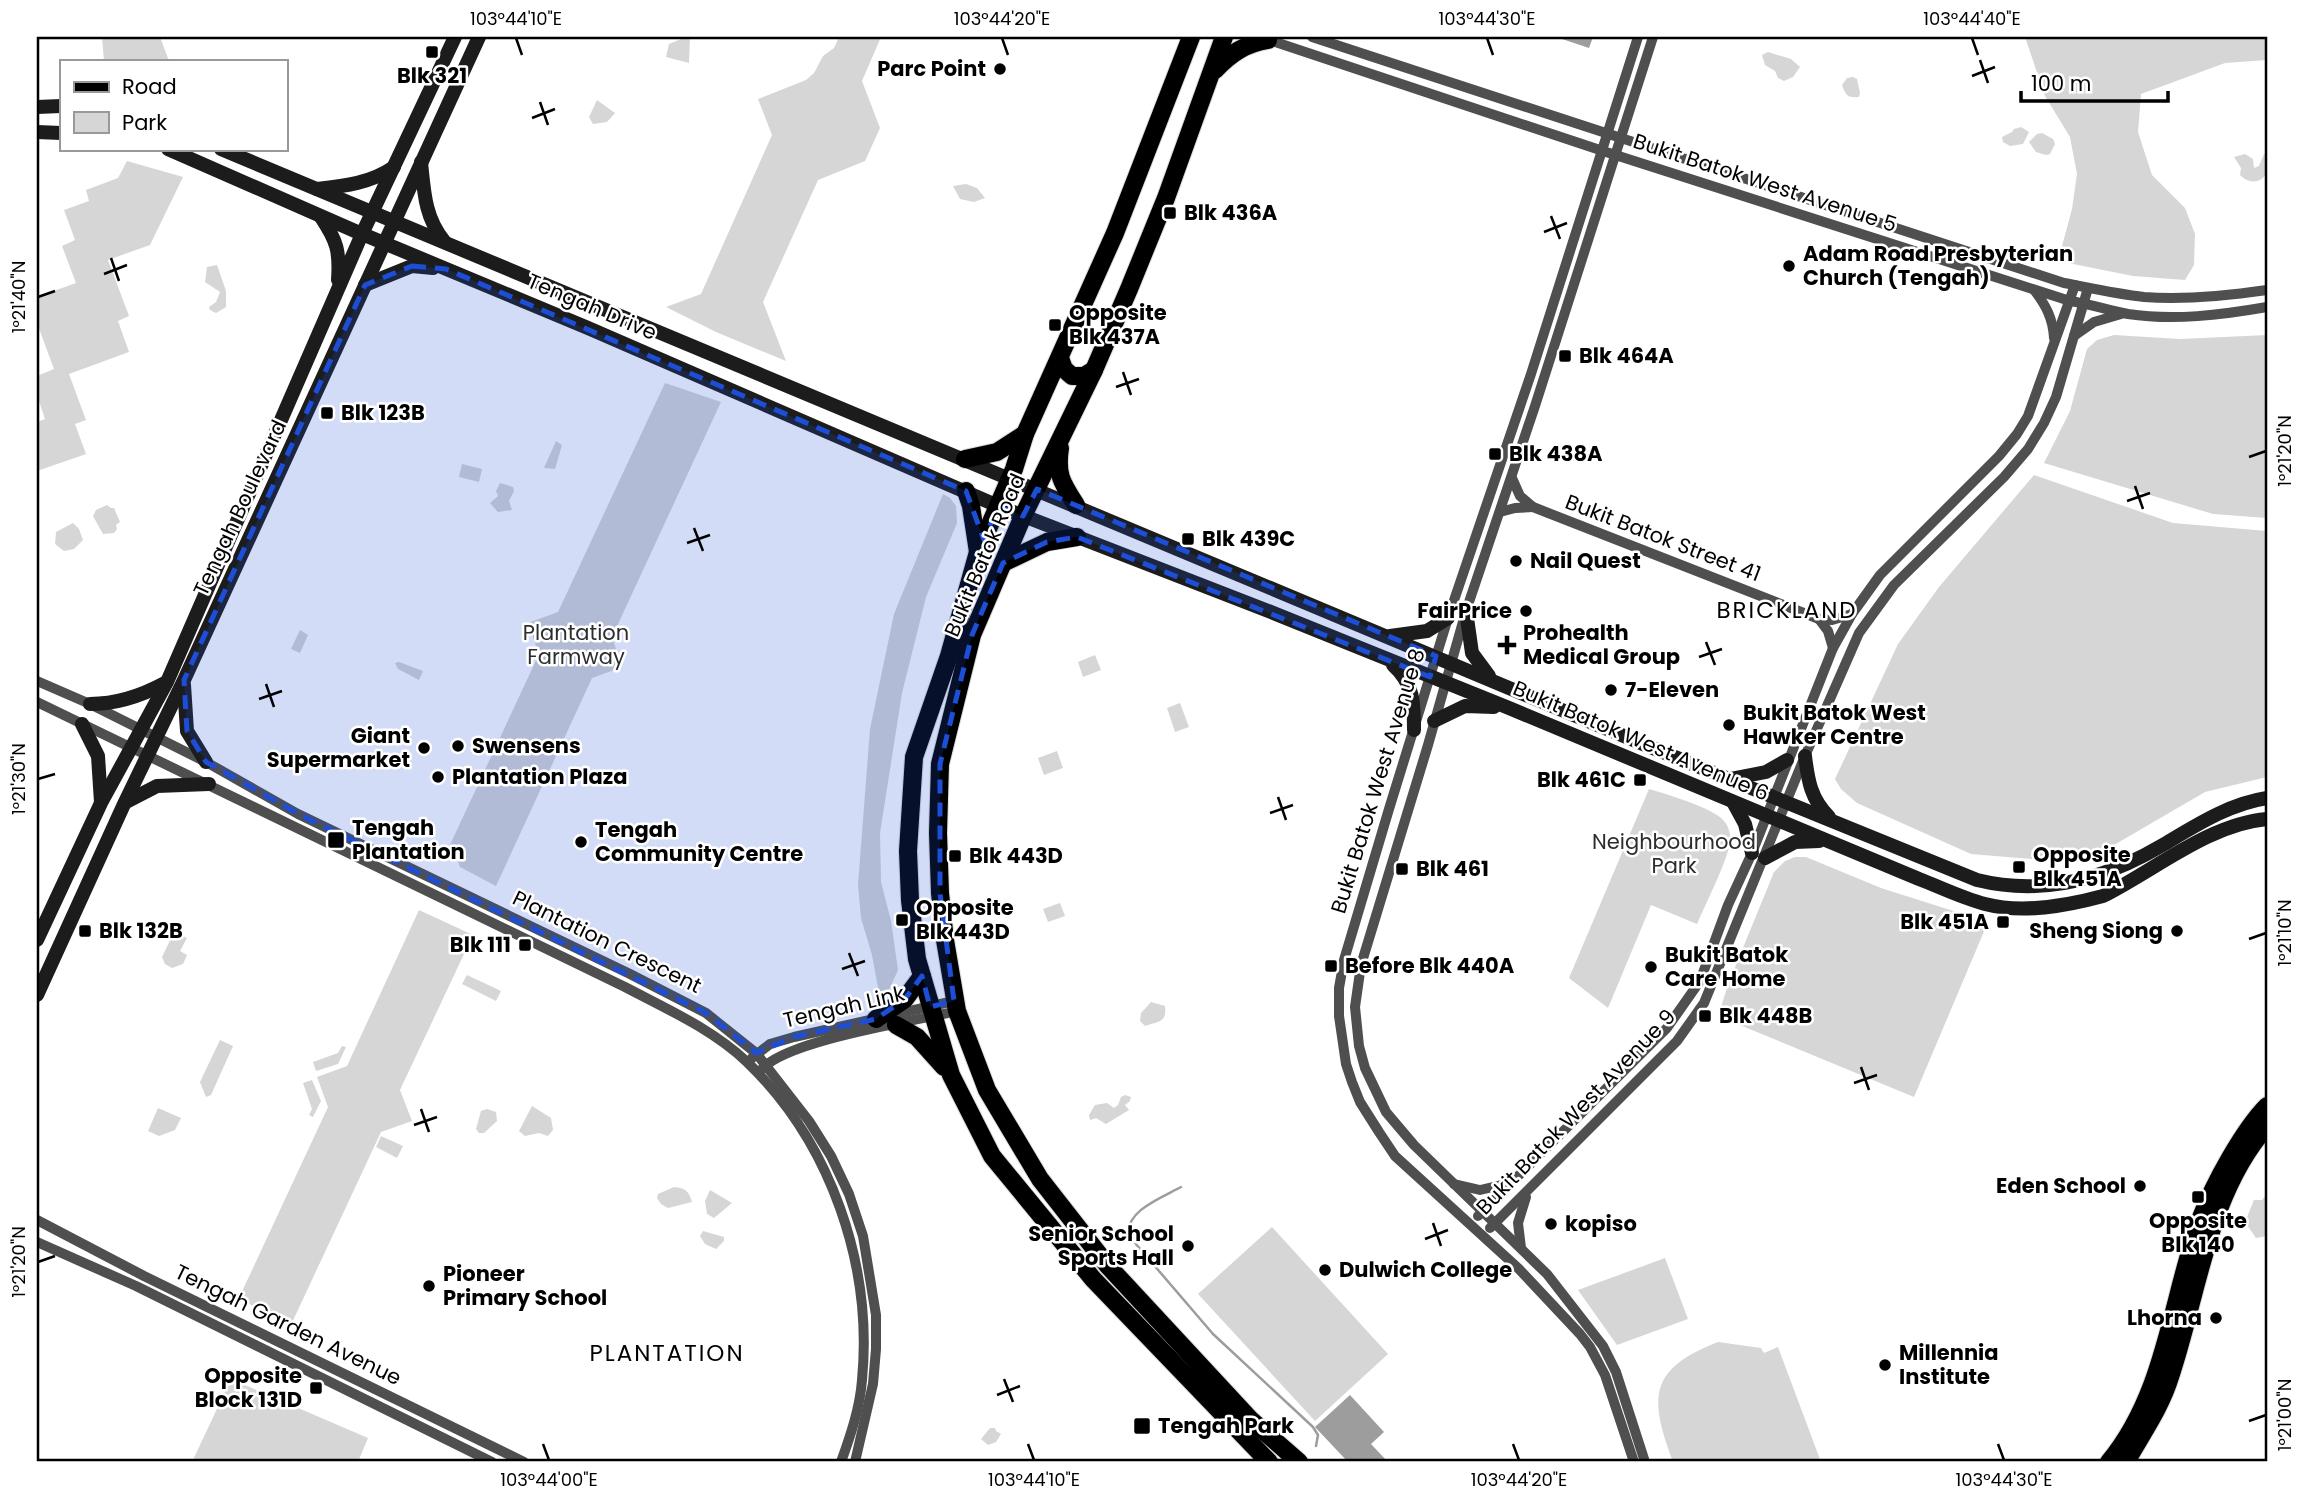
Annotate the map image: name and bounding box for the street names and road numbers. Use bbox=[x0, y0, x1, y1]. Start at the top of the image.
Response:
street label: Bukit Batok West Avenue 5 bbox=[1630, 126, 1901, 239]
street label: Tengah Drive bbox=[523, 266, 661, 347]
street label: Tengah Boulevard bbox=[186, 415, 293, 601]
street label: Bukit Batok Road bbox=[937, 469, 1032, 641]
street label: Bukit Batok Street 41 bbox=[1561, 487, 1765, 588]
street label: Bukit Batok West Avenue 8 bbox=[1323, 645, 1432, 917]
street label: Bukit Batok West Avenue 6 bbox=[1509, 673, 1774, 808]
street label: Plantation Crescent bbox=[508, 883, 707, 1000]
street label: Tengah Link bbox=[780, 978, 908, 1035]
street label: Bukit Batok West Avenue 9 bbox=[1470, 1002, 1682, 1221]
street label: Tengah Garden Avenue bbox=[170, 1257, 406, 1392]

